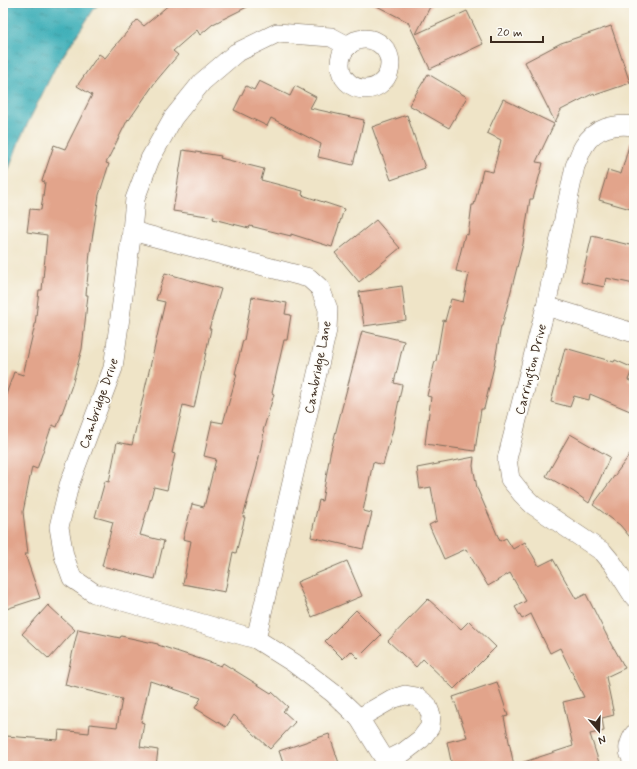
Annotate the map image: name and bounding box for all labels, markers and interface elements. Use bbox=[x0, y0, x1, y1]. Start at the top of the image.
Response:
scale bar bbox=[491, 18, 543, 44]
text: 20 m bbox=[497, 25, 523, 41]
street label: Cambridge Lane bbox=[301, 319, 337, 415]
street label: Carrington Drive bbox=[512, 322, 553, 417]
street label: Cambridge Drive bbox=[76, 356, 124, 451]
north arrow bbox=[579, 711, 619, 751]
text: N bbox=[596, 732, 608, 747]

